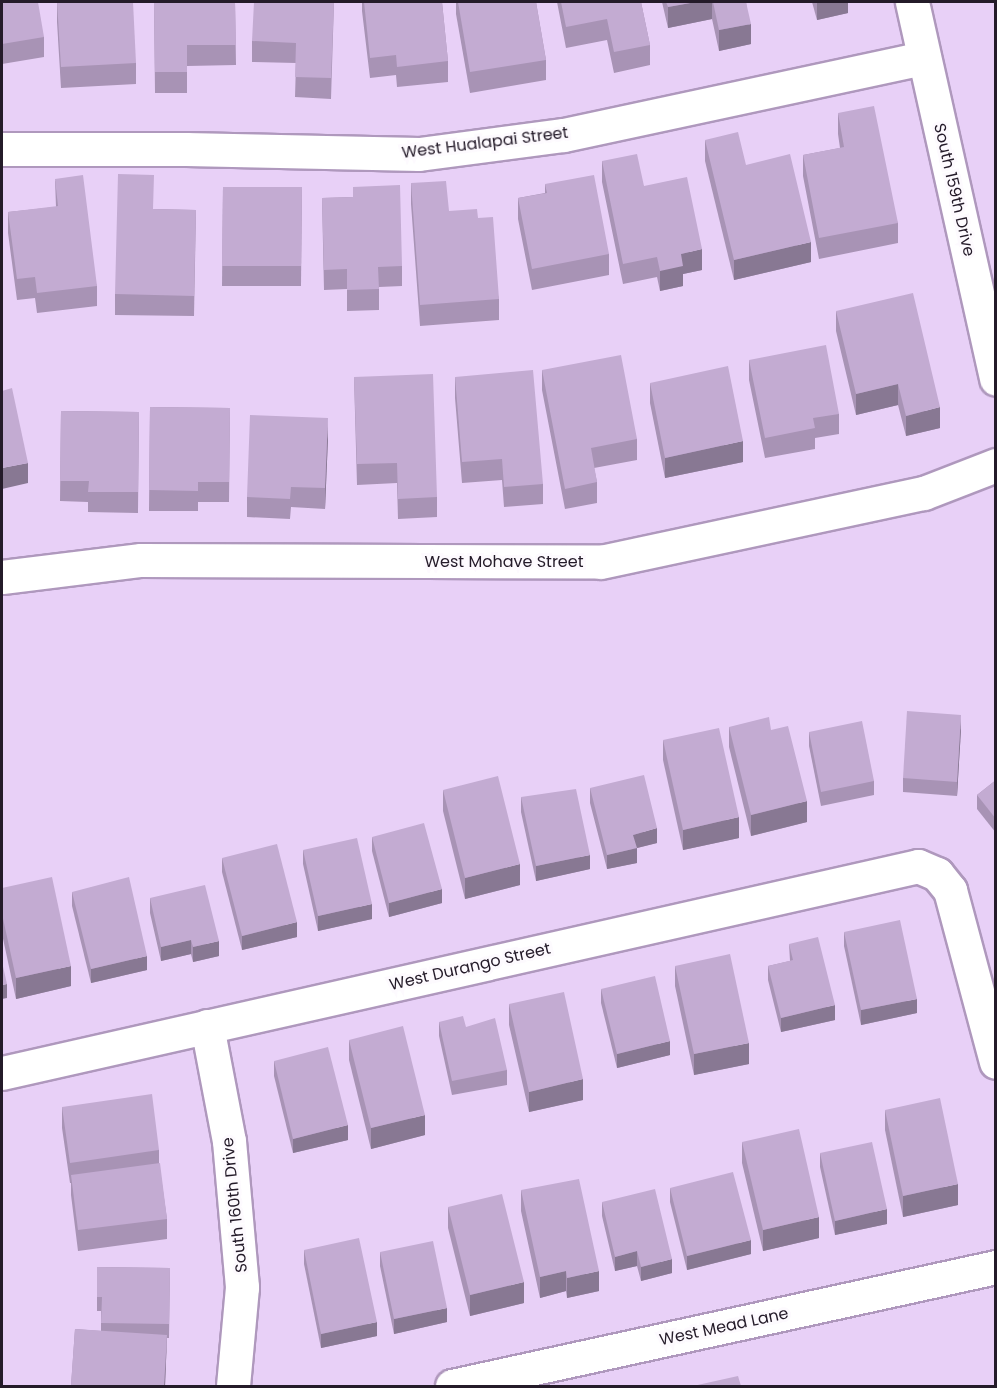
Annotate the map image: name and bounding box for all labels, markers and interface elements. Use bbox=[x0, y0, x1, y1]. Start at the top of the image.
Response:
street label: South 159th Drive bbox=[929, 122, 979, 258]
street label: West Hualapai Street bbox=[401, 123, 569, 163]
street label: West Mohave Street bbox=[424, 552, 584, 572]
street label: West Durango Street bbox=[388, 939, 552, 995]
street label: South 160th Drive bbox=[218, 1136, 252, 1274]
street label: West Mead Lane bbox=[658, 1304, 790, 1350]

